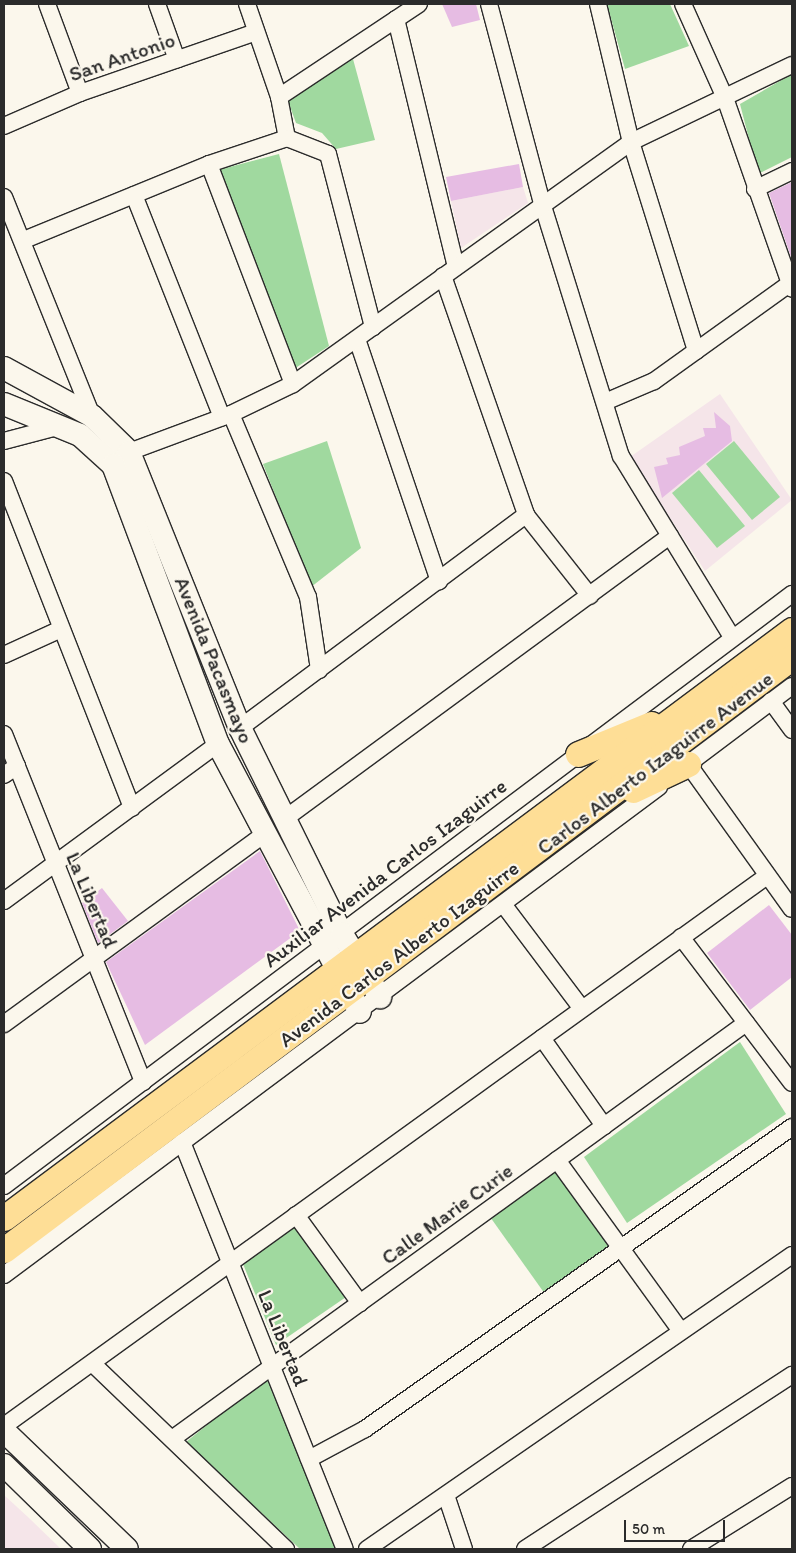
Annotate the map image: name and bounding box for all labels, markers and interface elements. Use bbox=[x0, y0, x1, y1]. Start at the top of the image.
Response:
street label: San Antonio bbox=[65, 27, 179, 87]
street label: Avenida Pacasmayo bbox=[169, 573, 259, 747]
street label: Carlos Alberto Izaguirre Avenue bbox=[532, 666, 778, 860]
street label: Auxiliar Avenida Carlos Izaguirre bbox=[258, 773, 512, 973]
street label: La Libertad bbox=[61, 848, 123, 952]
street label: Avenida Carlos Alberto Izaguirre bbox=[274, 855, 524, 1053]
street label: Calle Marie Curie bbox=[377, 1158, 517, 1270]
street label: La Libertad bbox=[252, 1286, 314, 1390]
scale bar bbox=[626, 1510, 727, 1542]
text: 50 m bbox=[632, 1520, 665, 1538]

